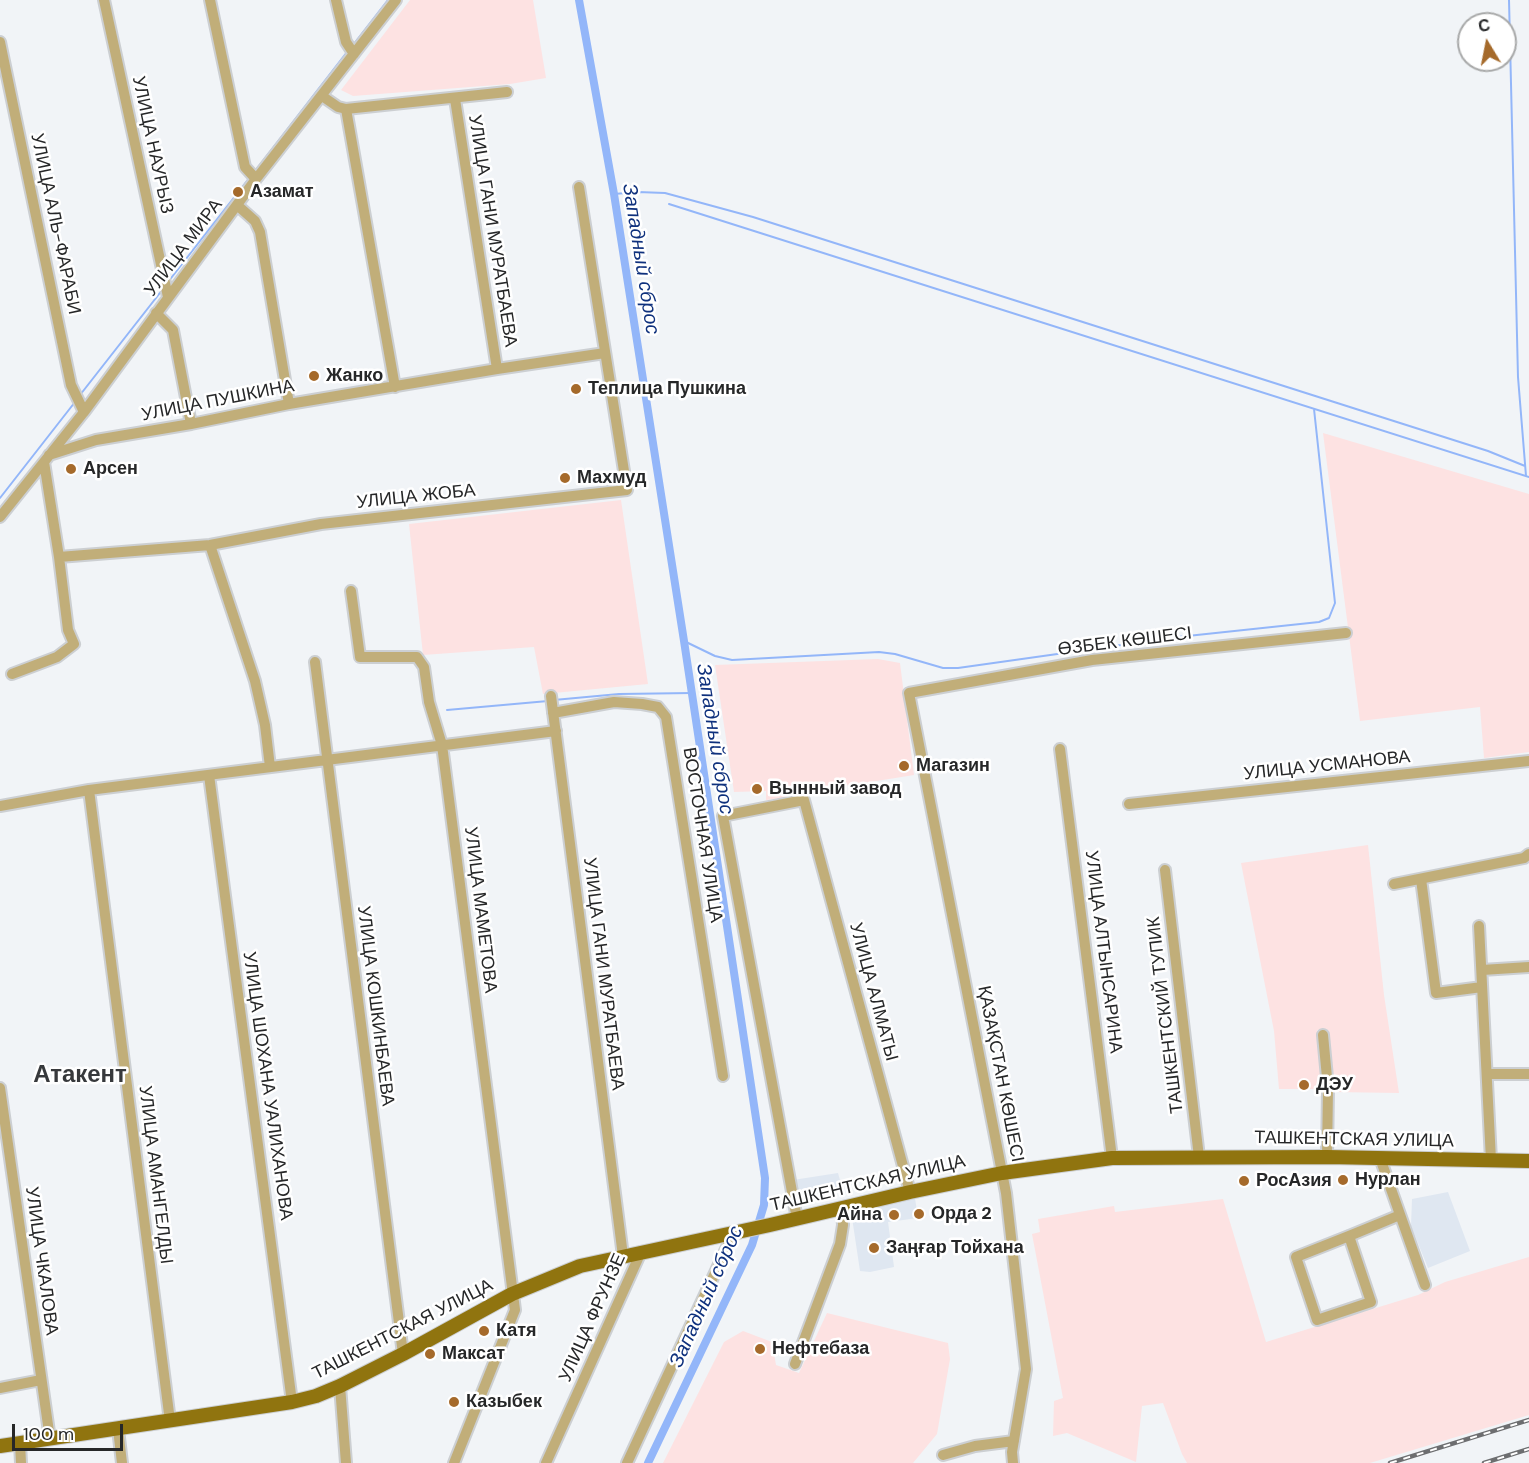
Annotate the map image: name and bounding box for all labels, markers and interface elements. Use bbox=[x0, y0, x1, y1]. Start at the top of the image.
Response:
north arrow bbox=[1457, 12, 1517, 72]
text: С bbox=[1477, 14, 1492, 37]
street label: УЛИЦА НАУРЫЗ bbox=[127, 74, 177, 216]
street label: УЛИЦА ГАНИ МУРАТБАЕВА bbox=[463, 113, 521, 349]
street label: УЛИЦА АЛЬ-ФАРАБИ bbox=[25, 132, 85, 316]
place label: Азамат bbox=[250, 181, 314, 203]
water label: Западный сброс bbox=[616, 182, 664, 336]
marker: Азамат bbox=[231, 185, 245, 199]
street label: УЛИЦА МИРА bbox=[140, 195, 228, 301]
place label: Жанко bbox=[326, 365, 383, 387]
marker: Жанко bbox=[307, 369, 321, 383]
street label: УЛИЦА ПУШКИНА bbox=[140, 376, 296, 426]
place label: Теплица Пушкина bbox=[588, 378, 746, 400]
marker: Теплица Пушкина bbox=[569, 382, 583, 396]
place label: Арсен bbox=[83, 458, 138, 480]
marker: Арсен bbox=[64, 462, 78, 476]
place label: Махмуд bbox=[577, 467, 646, 489]
marker: Махмуд bbox=[558, 471, 572, 485]
street label: УЛИЦА ЖОБА bbox=[356, 480, 476, 514]
street label: ӨЗБЕК КӨШЕСІ bbox=[1057, 623, 1193, 661]
water label: Западный сброс bbox=[690, 662, 738, 816]
street label: ВОСТОЧНАЯ УЛИЦА bbox=[677, 746, 727, 924]
street label: УЛИЦА УСМАНОВА bbox=[1243, 747, 1411, 785]
place label: Магазин bbox=[916, 755, 990, 777]
marker: Магазин bbox=[897, 759, 911, 773]
place label: Вынный завод bbox=[769, 778, 902, 800]
marker: Вынный завод bbox=[750, 782, 764, 796]
street label: УЛИЦА МАМЕТОВА bbox=[459, 826, 501, 994]
street label: УЛИЦА АЛТЫНСАРИНА bbox=[1080, 849, 1126, 1055]
street label: УЛИЦА ГАНИ МУРАТБАЕВА bbox=[578, 856, 628, 1092]
street label: УЛИЦА КОШКИНБАЕВА bbox=[352, 905, 398, 1107]
street label: ТАШКЕНТСКИЙ ТУПИК bbox=[1143, 915, 1189, 1115]
street label: УЛИЦА АЛМАТЫ bbox=[844, 920, 902, 1064]
street label: УЛИЦА ШОХАНА УАЛИХАНОВА bbox=[237, 950, 297, 1222]
street label: ҚАЗАҚСТАН КӨШЕСІ bbox=[972, 984, 1028, 1164]
district label: Атакент bbox=[33, 1062, 127, 1090]
place label: ДЭУ bbox=[1316, 1074, 1353, 1096]
marker: ДЭУ bbox=[1297, 1078, 1311, 1092]
street label: УЛИЦА АМАНГЕЛДЫ bbox=[133, 1085, 177, 1265]
street label: ТАШКЕНТСКАЯ УЛИЦА bbox=[1254, 1127, 1454, 1153]
street label: ТАШКЕНТСКАЯ УЛИЦА bbox=[768, 1151, 968, 1217]
place label: Нурлан bbox=[1355, 1169, 1421, 1191]
place label: РосАзия bbox=[1256, 1170, 1332, 1192]
marker: Нурлан bbox=[1336, 1173, 1350, 1187]
marker: РосАзия bbox=[1237, 1174, 1251, 1188]
street label: УЛИЦА ЧКАЛОВА bbox=[20, 1185, 62, 1337]
place label: Орда 2 bbox=[931, 1203, 992, 1225]
place label: Айна bbox=[837, 1204, 882, 1226]
marker: Орда 2 bbox=[912, 1207, 926, 1221]
marker: Айна bbox=[887, 1208, 901, 1222]
water label: Западный сброс bbox=[665, 1223, 749, 1371]
place label: Заңғар Тойхана bbox=[886, 1237, 1024, 1259]
marker: Заңғар Тойхана bbox=[867, 1241, 881, 1255]
street label: УЛИЦА ФРУНЗЕ bbox=[555, 1250, 631, 1386]
street label: ТАШКЕНТСКАЯ УЛИЦА bbox=[309, 1275, 497, 1385]
place label: Катя bbox=[496, 1320, 537, 1342]
marker: Катя bbox=[477, 1324, 491, 1338]
place label: Нефтебаза bbox=[772, 1338, 869, 1360]
marker: Нефтебаза bbox=[753, 1342, 767, 1356]
place label: Максат bbox=[442, 1343, 505, 1365]
marker: Максат bbox=[423, 1347, 437, 1361]
place label: Казыбек bbox=[466, 1391, 542, 1413]
marker: Казыбек bbox=[447, 1395, 461, 1409]
scale bar bbox=[15, 1412, 126, 1450]
text: 100 m bbox=[23, 1422, 74, 1446]

